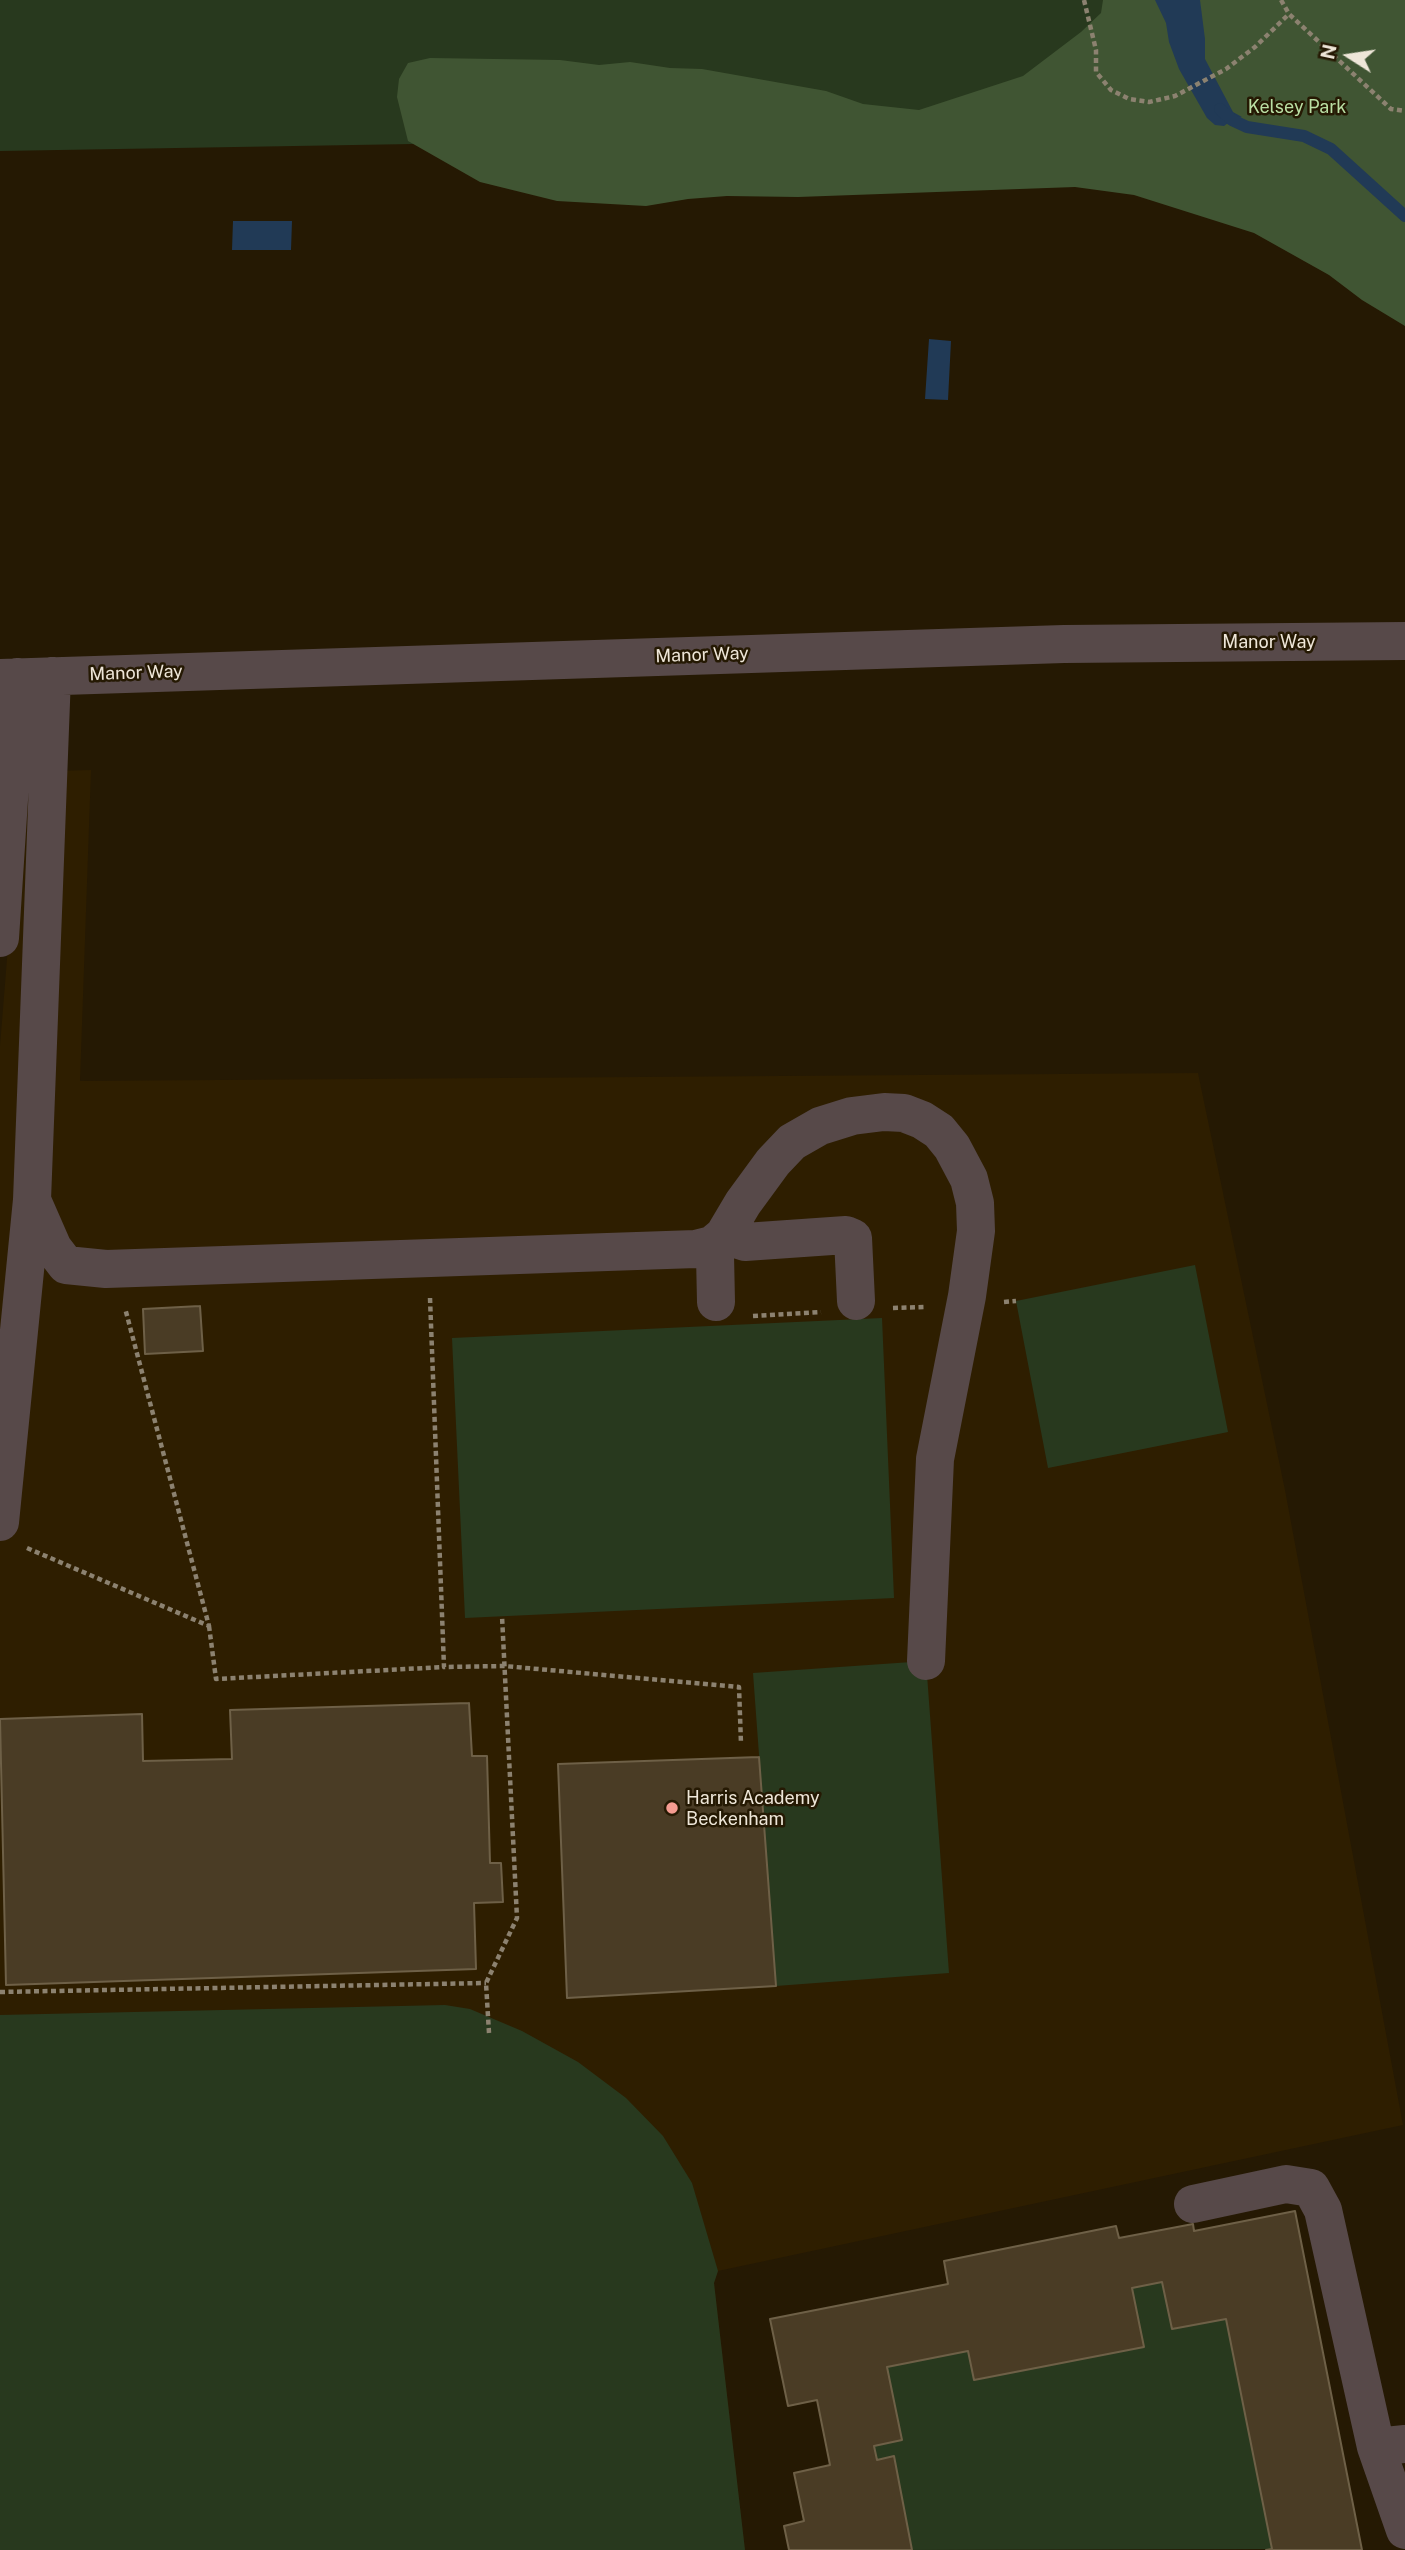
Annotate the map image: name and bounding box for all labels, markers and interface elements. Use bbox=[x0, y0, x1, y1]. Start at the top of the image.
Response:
north arrow bbox=[1314, 21, 1384, 91]
text: N bbox=[1316, 42, 1341, 61]
park label: Kelsey Park bbox=[1248, 96, 1346, 118]
street label: Manor Way bbox=[1222, 631, 1316, 653]
street label: Manor Way bbox=[655, 643, 749, 667]
street label: Manor Way bbox=[89, 661, 183, 685]
place label: Harris Academy Beckenham bbox=[686, 1787, 820, 1829]
marker: Harris Academy Beckenham bbox=[664, 1800, 680, 1816]

